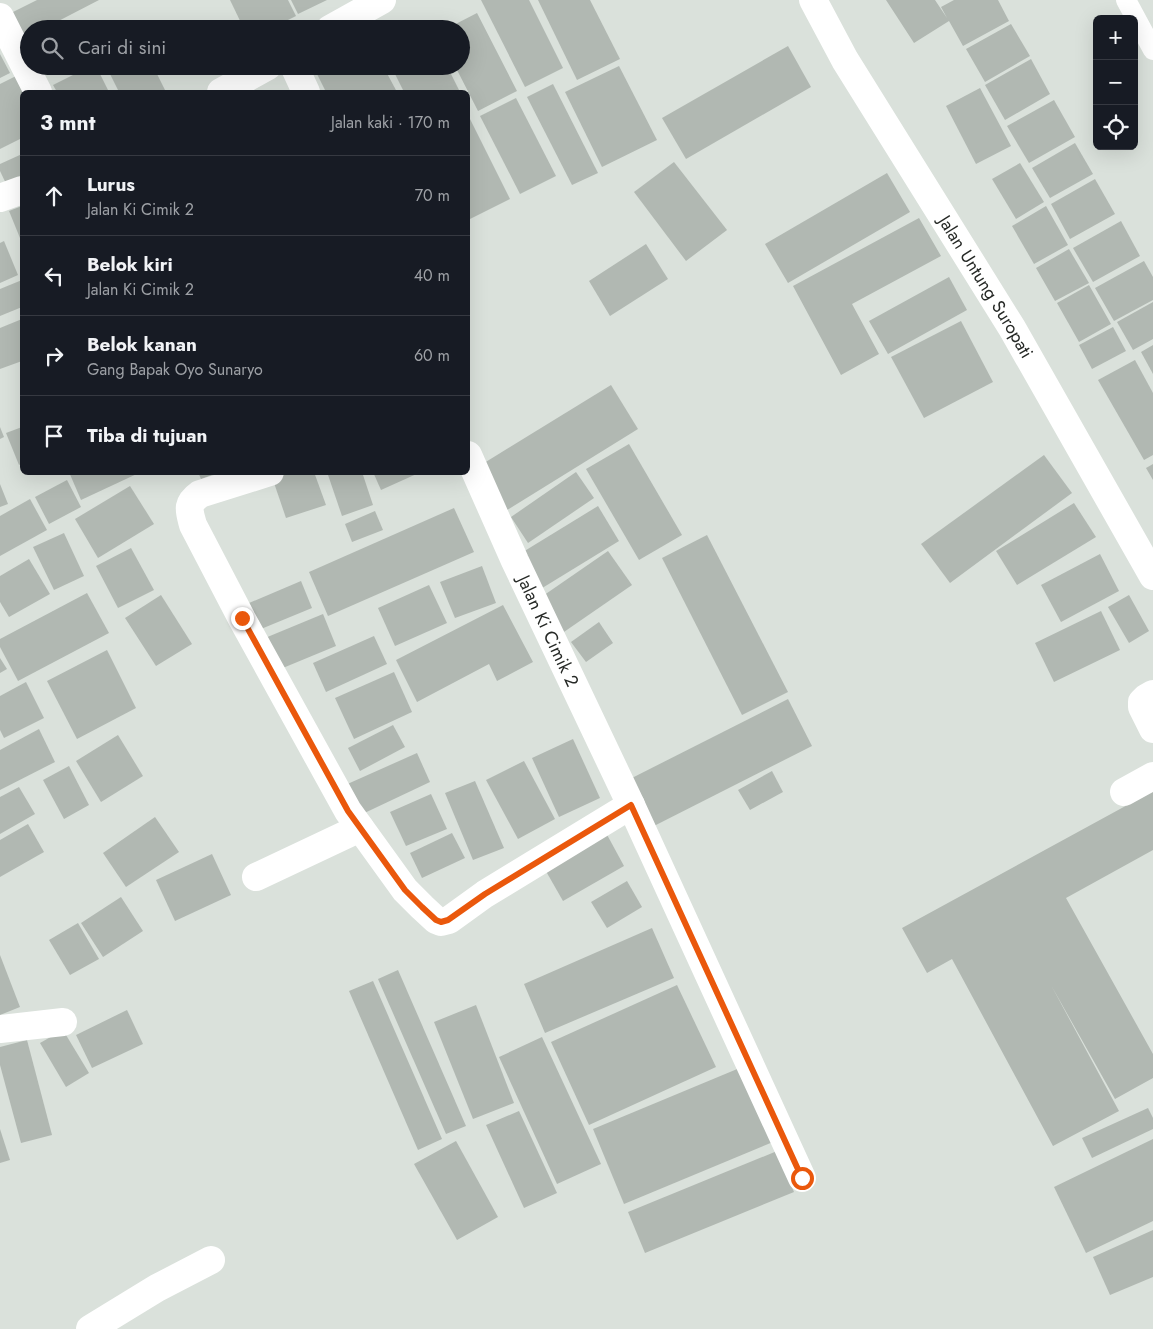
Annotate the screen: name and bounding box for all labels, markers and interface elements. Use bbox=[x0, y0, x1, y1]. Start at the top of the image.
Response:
map controls bbox=[1093, 15, 1138, 150]
button: + bbox=[1093, 15, 1138, 60]
search box bbox=[20, 20, 470, 75]
icon: search bbox=[38, 34, 66, 62]
text: Cari di sini bbox=[78, 34, 166, 61]
button: − bbox=[1093, 60, 1138, 105]
button: locate bbox=[1093, 105, 1138, 150]
text: 3 mnt bbox=[40, 108, 95, 138]
text: Jalan kaki · 170 m bbox=[331, 111, 450, 134]
text: Lurus bbox=[87, 171, 135, 198]
icon: ahead bbox=[40, 182, 68, 210]
text: 70 m bbox=[415, 184, 450, 207]
text: Jalan Ki Cimik 2 bbox=[87, 198, 194, 221]
street label: Jalan Untung Suropati bbox=[931, 209, 1040, 363]
text: Belok kiri bbox=[87, 251, 173, 278]
icon: left bbox=[40, 262, 68, 290]
text: 40 m bbox=[414, 264, 450, 287]
text: Jalan Ki Cimik 2 bbox=[87, 278, 194, 301]
text: Belok kanan bbox=[87, 331, 197, 358]
icon: right bbox=[40, 342, 68, 370]
text: 60 m bbox=[414, 344, 450, 367]
text: Gang Bapak Oyo Sunaryo bbox=[87, 358, 263, 381]
icon: arrive bbox=[40, 422, 68, 450]
text: Tiba di tujuan bbox=[87, 422, 207, 449]
street label: Jalan Ki Cimik 2 bbox=[510, 569, 585, 691]
route end bbox=[231, 607, 254, 630]
route start bbox=[791, 1167, 814, 1190]

